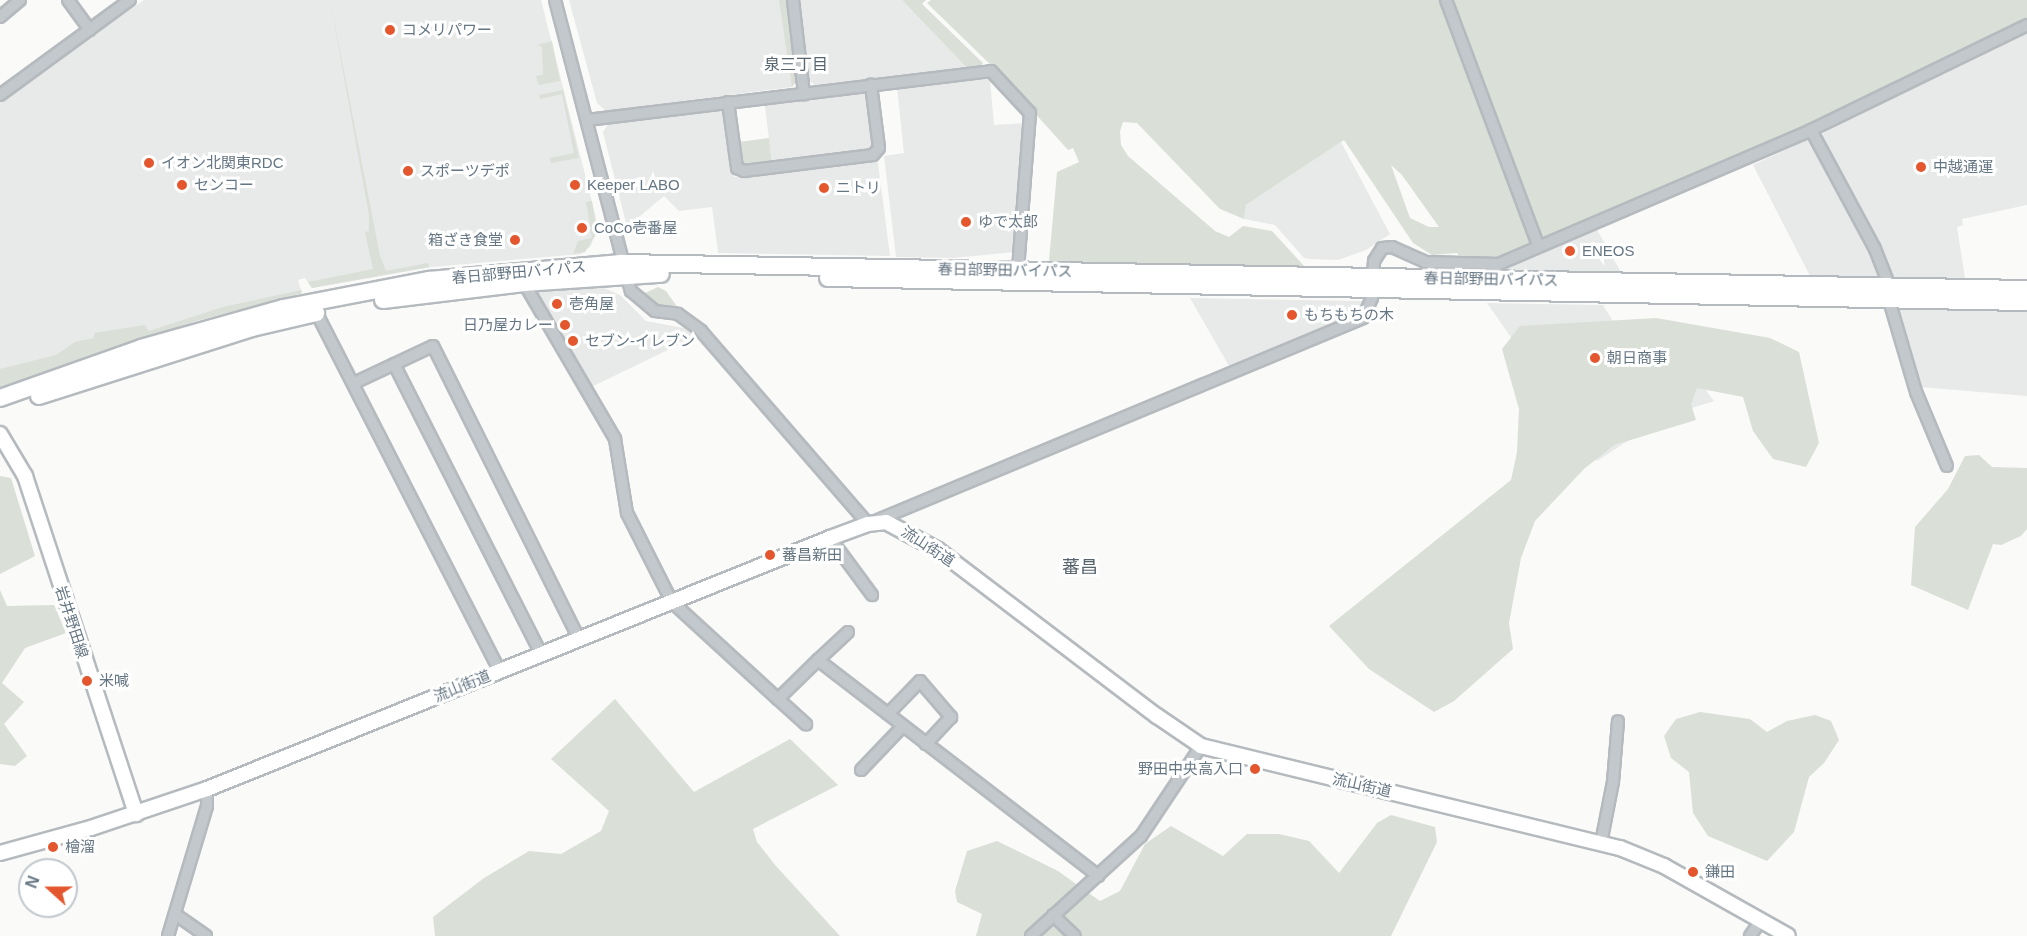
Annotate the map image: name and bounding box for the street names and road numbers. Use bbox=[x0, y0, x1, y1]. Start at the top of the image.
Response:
street label: 春日部野田バイパス bbox=[451, 257, 587, 287]
street label: 春日部野田バイパス bbox=[937, 260, 1073, 280]
street label: 春日部野田バイパス bbox=[1423, 269, 1559, 289]
street label: 流山街道 bbox=[898, 522, 958, 570]
street label: 岩井野田線 bbox=[52, 584, 92, 660]
street label: 流山街道 bbox=[431, 666, 493, 706]
street label: 流山街道 bbox=[1331, 769, 1393, 801]

